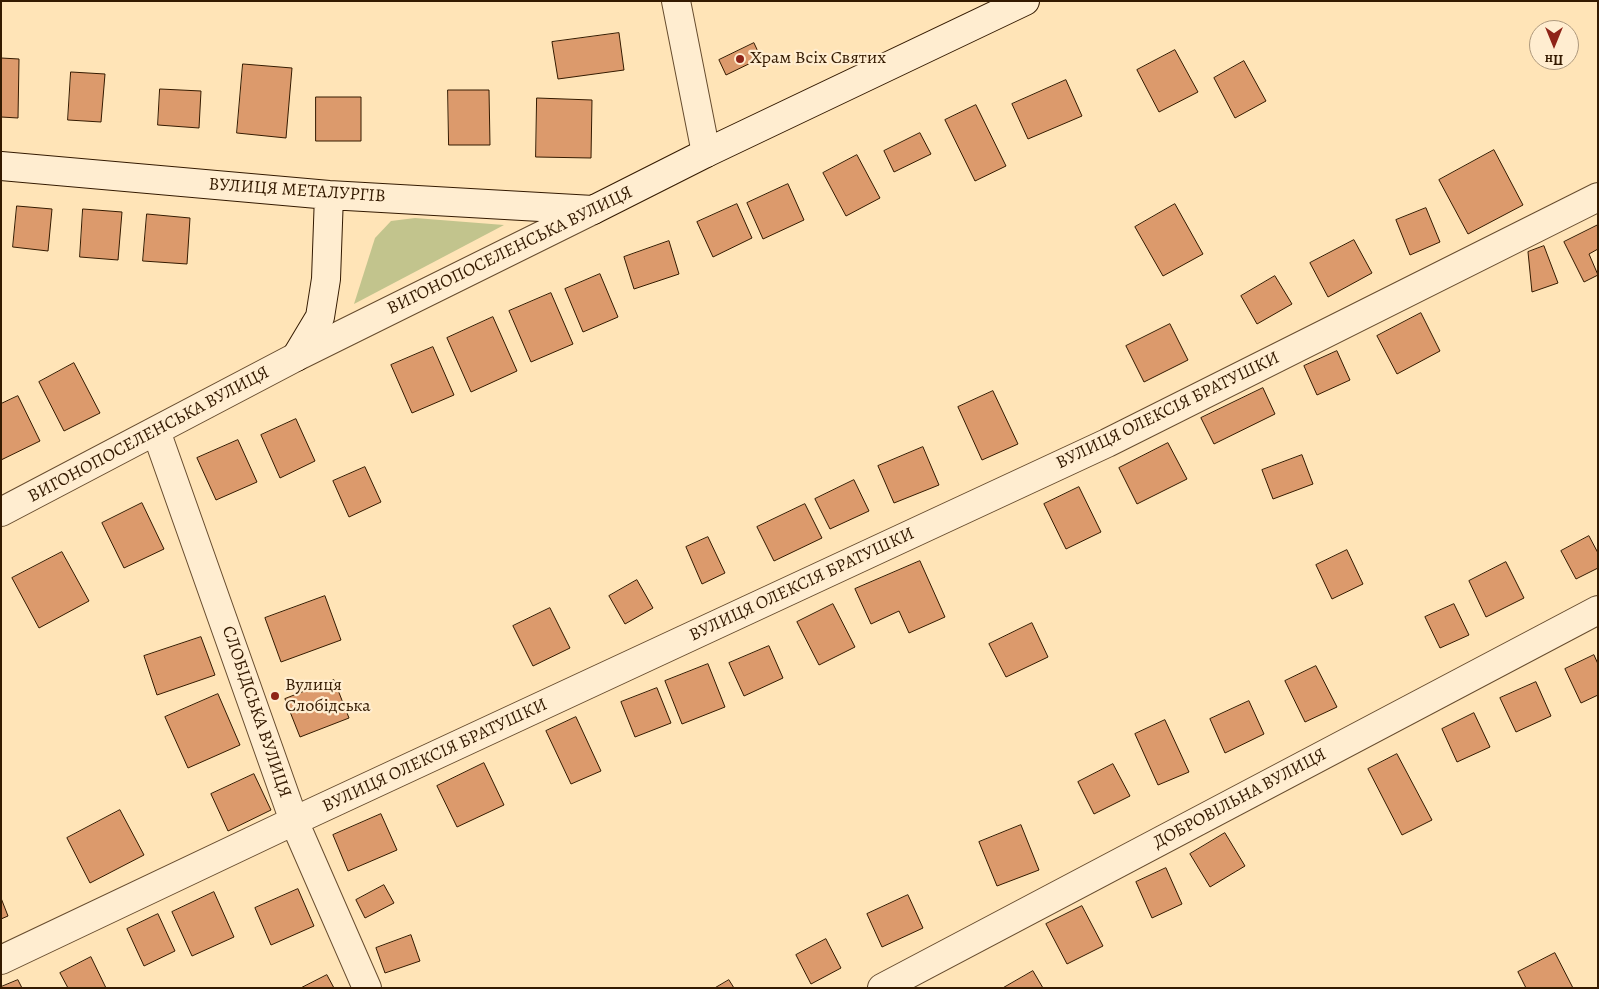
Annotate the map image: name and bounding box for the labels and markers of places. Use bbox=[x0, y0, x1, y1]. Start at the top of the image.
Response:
place label: Храм Всіх Святих bbox=[750, 48, 886, 70]
marker: Храм Всіх Святих bbox=[734, 53, 746, 65]
place label: Вулиця Слобідська bbox=[285, 675, 371, 718]
marker: Вулиця Слобідська bbox=[269, 690, 281, 702]

